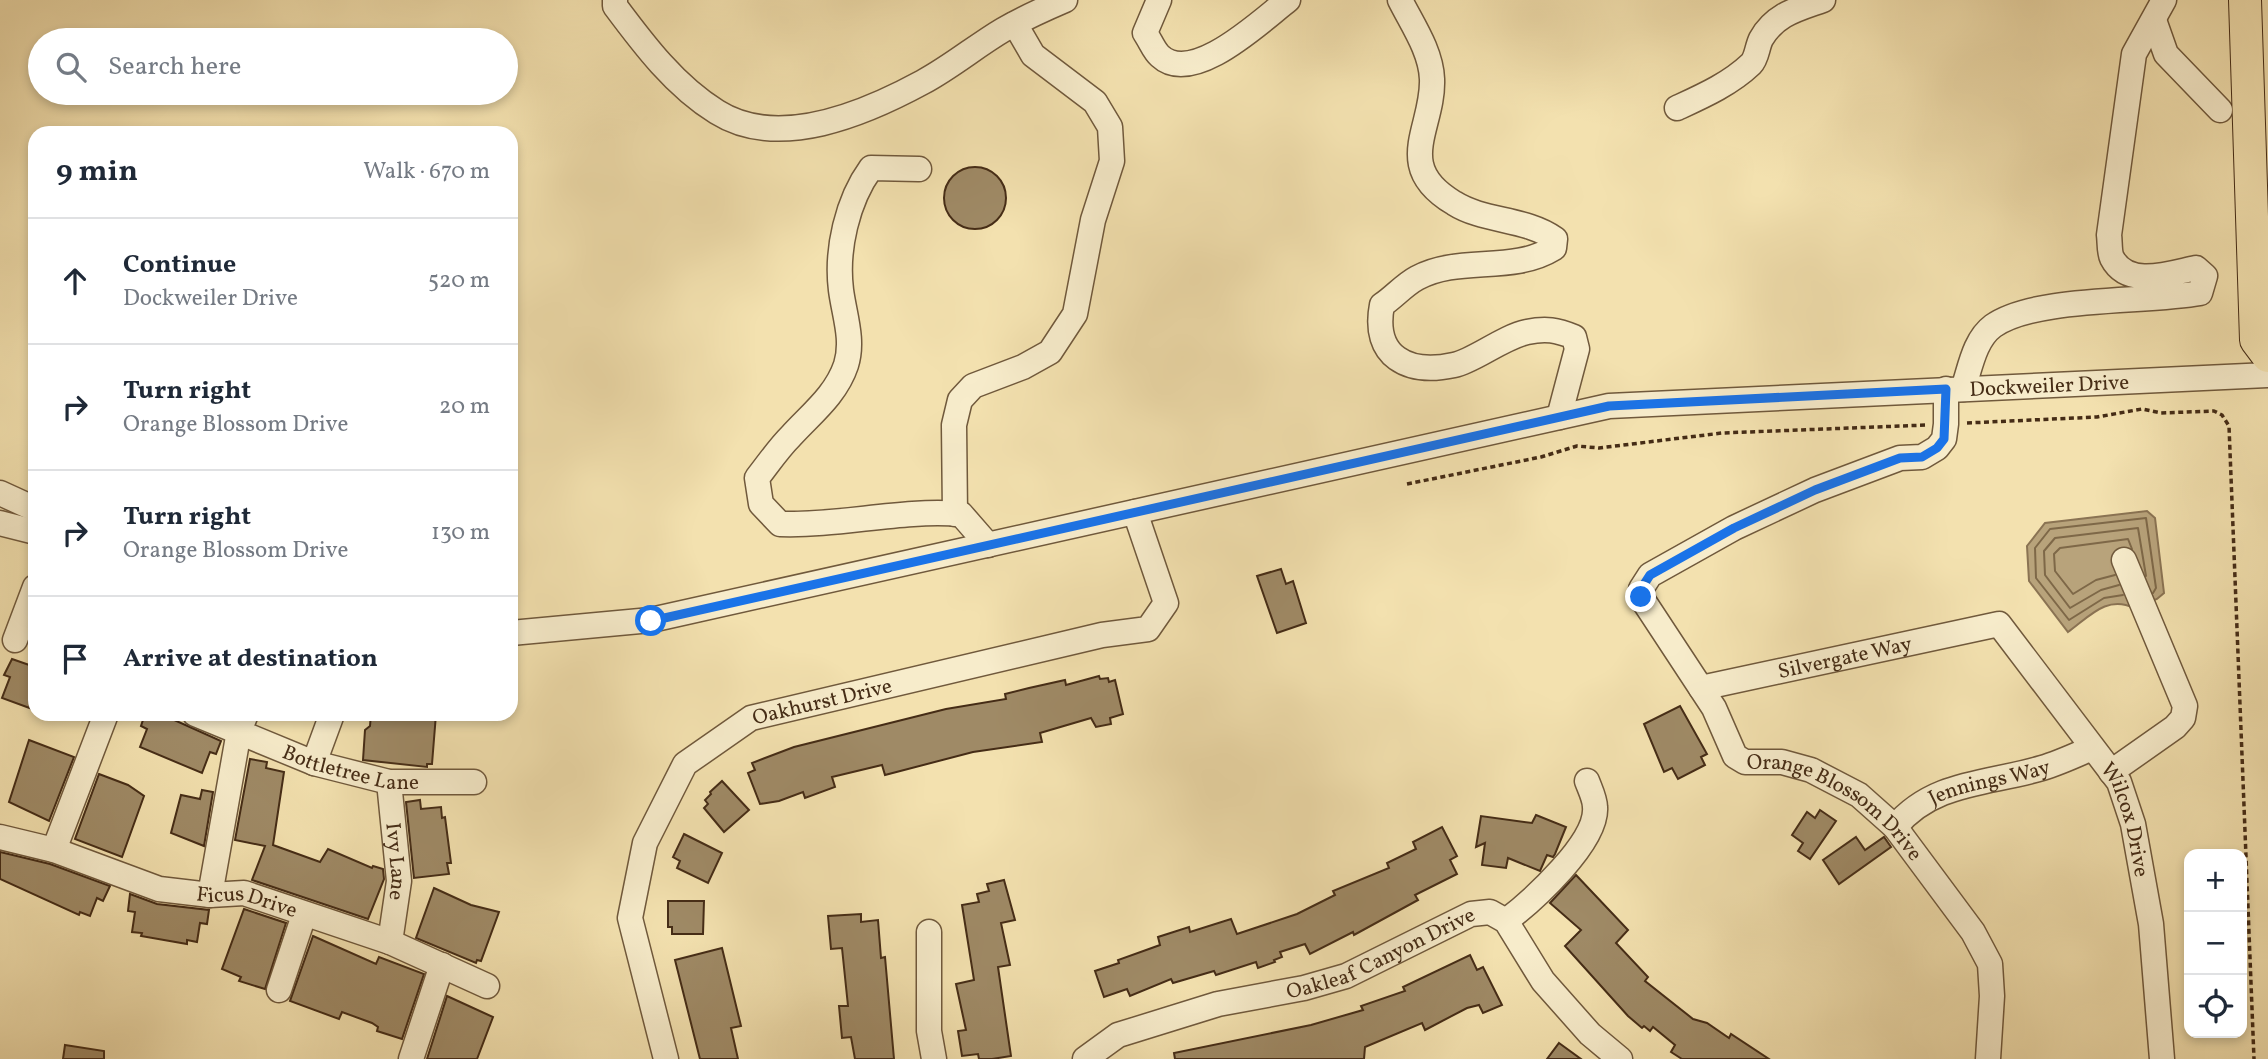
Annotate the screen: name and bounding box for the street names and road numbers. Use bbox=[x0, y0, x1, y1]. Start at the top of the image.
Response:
street label: Dockweiler Drive bbox=[1969, 369, 2130, 405]
street label: Silvergate Way bbox=[1775, 630, 1915, 687]
street label: Oakhurst Drive bbox=[750, 672, 895, 733]
street label: Bottletree Lane bbox=[278, 739, 419, 798]
street label: Orange Blossom Drive bbox=[1747, 749, 1928, 867]
street label: Jennings Way bbox=[1924, 753, 2055, 813]
street label: Wilcox Drive bbox=[2093, 757, 2155, 879]
street label: Ivy Lane bbox=[377, 821, 412, 902]
street label: Ficus Drive bbox=[195, 880, 301, 926]
street label: Oakleaf Canyon Drive bbox=[1284, 901, 1481, 1007]

